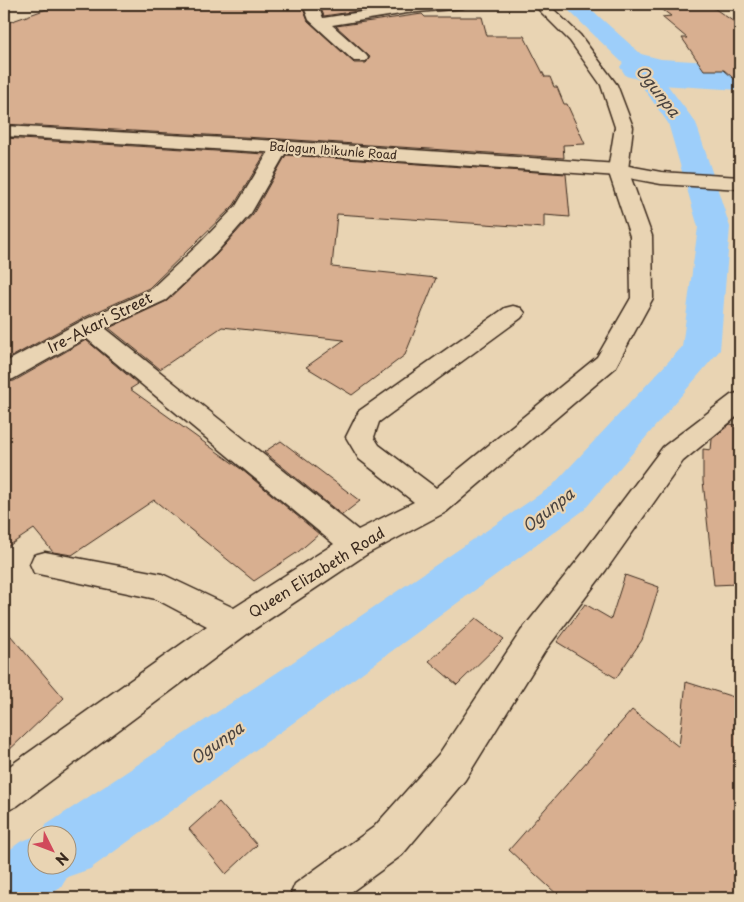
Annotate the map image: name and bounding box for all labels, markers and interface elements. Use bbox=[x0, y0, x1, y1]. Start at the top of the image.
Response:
water label: Ogunpa bbox=[631, 59, 687, 122]
street label: Balogun Ibikunle Road bbox=[268, 137, 398, 163]
street label: Ire-Akari Street bbox=[43, 285, 156, 358]
water label: Ogunpa bbox=[516, 481, 579, 537]
street label: Queen Elizabeth Road bbox=[244, 520, 389, 623]
water label: Ogunpa bbox=[185, 714, 249, 769]
north arrow bbox=[28, 824, 78, 874]
text: N bbox=[51, 848, 74, 870]

